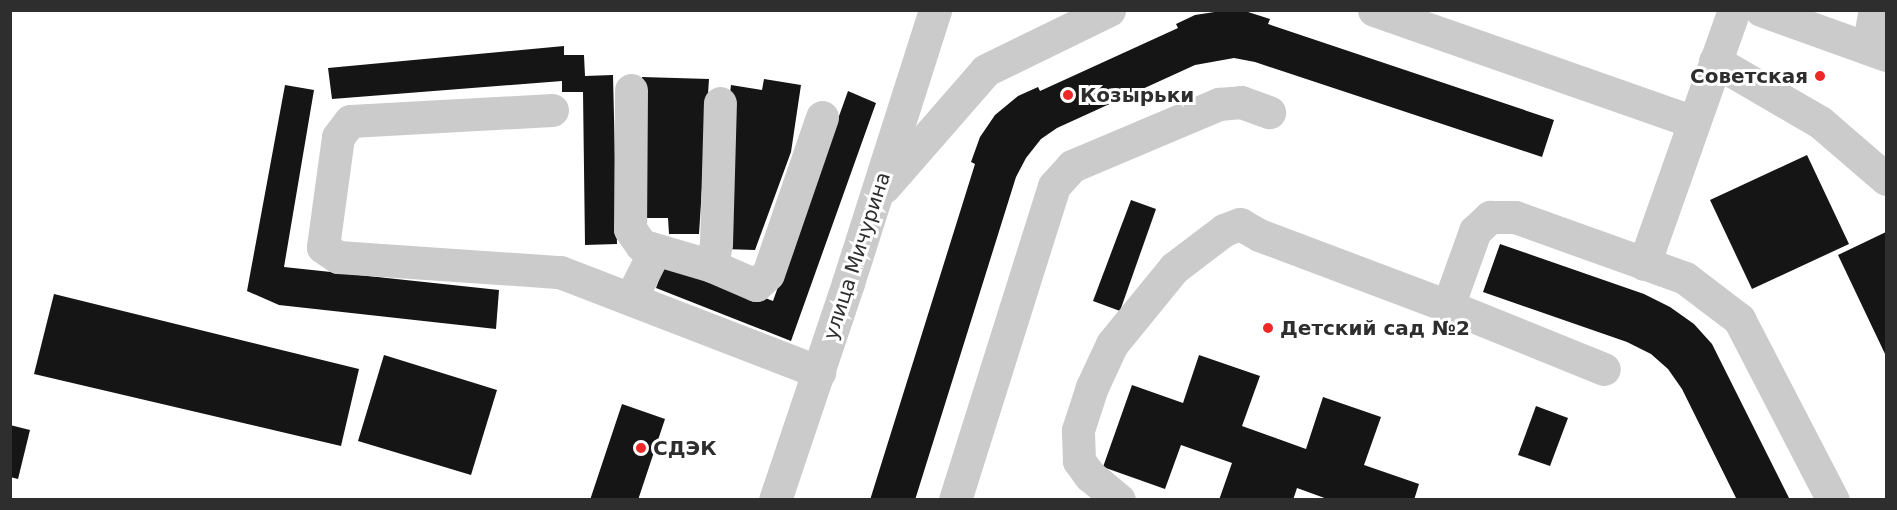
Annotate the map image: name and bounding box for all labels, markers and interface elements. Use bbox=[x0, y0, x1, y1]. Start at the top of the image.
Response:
place label: Советская bbox=[1690, 64, 1808, 88]
marker: Советская bbox=[1813, 69, 1827, 83]
place label: Козырьки bbox=[1080, 83, 1194, 107]
marker: Козырьки bbox=[1061, 88, 1075, 102]
street label: улица Мичурина bbox=[819, 169, 895, 343]
place label: Детский сад №2 bbox=[1280, 316, 1470, 340]
marker: Детский сад №2 bbox=[1261, 321, 1275, 335]
place label: СДЭК bbox=[653, 436, 717, 460]
marker: СДЭК bbox=[634, 441, 648, 455]

